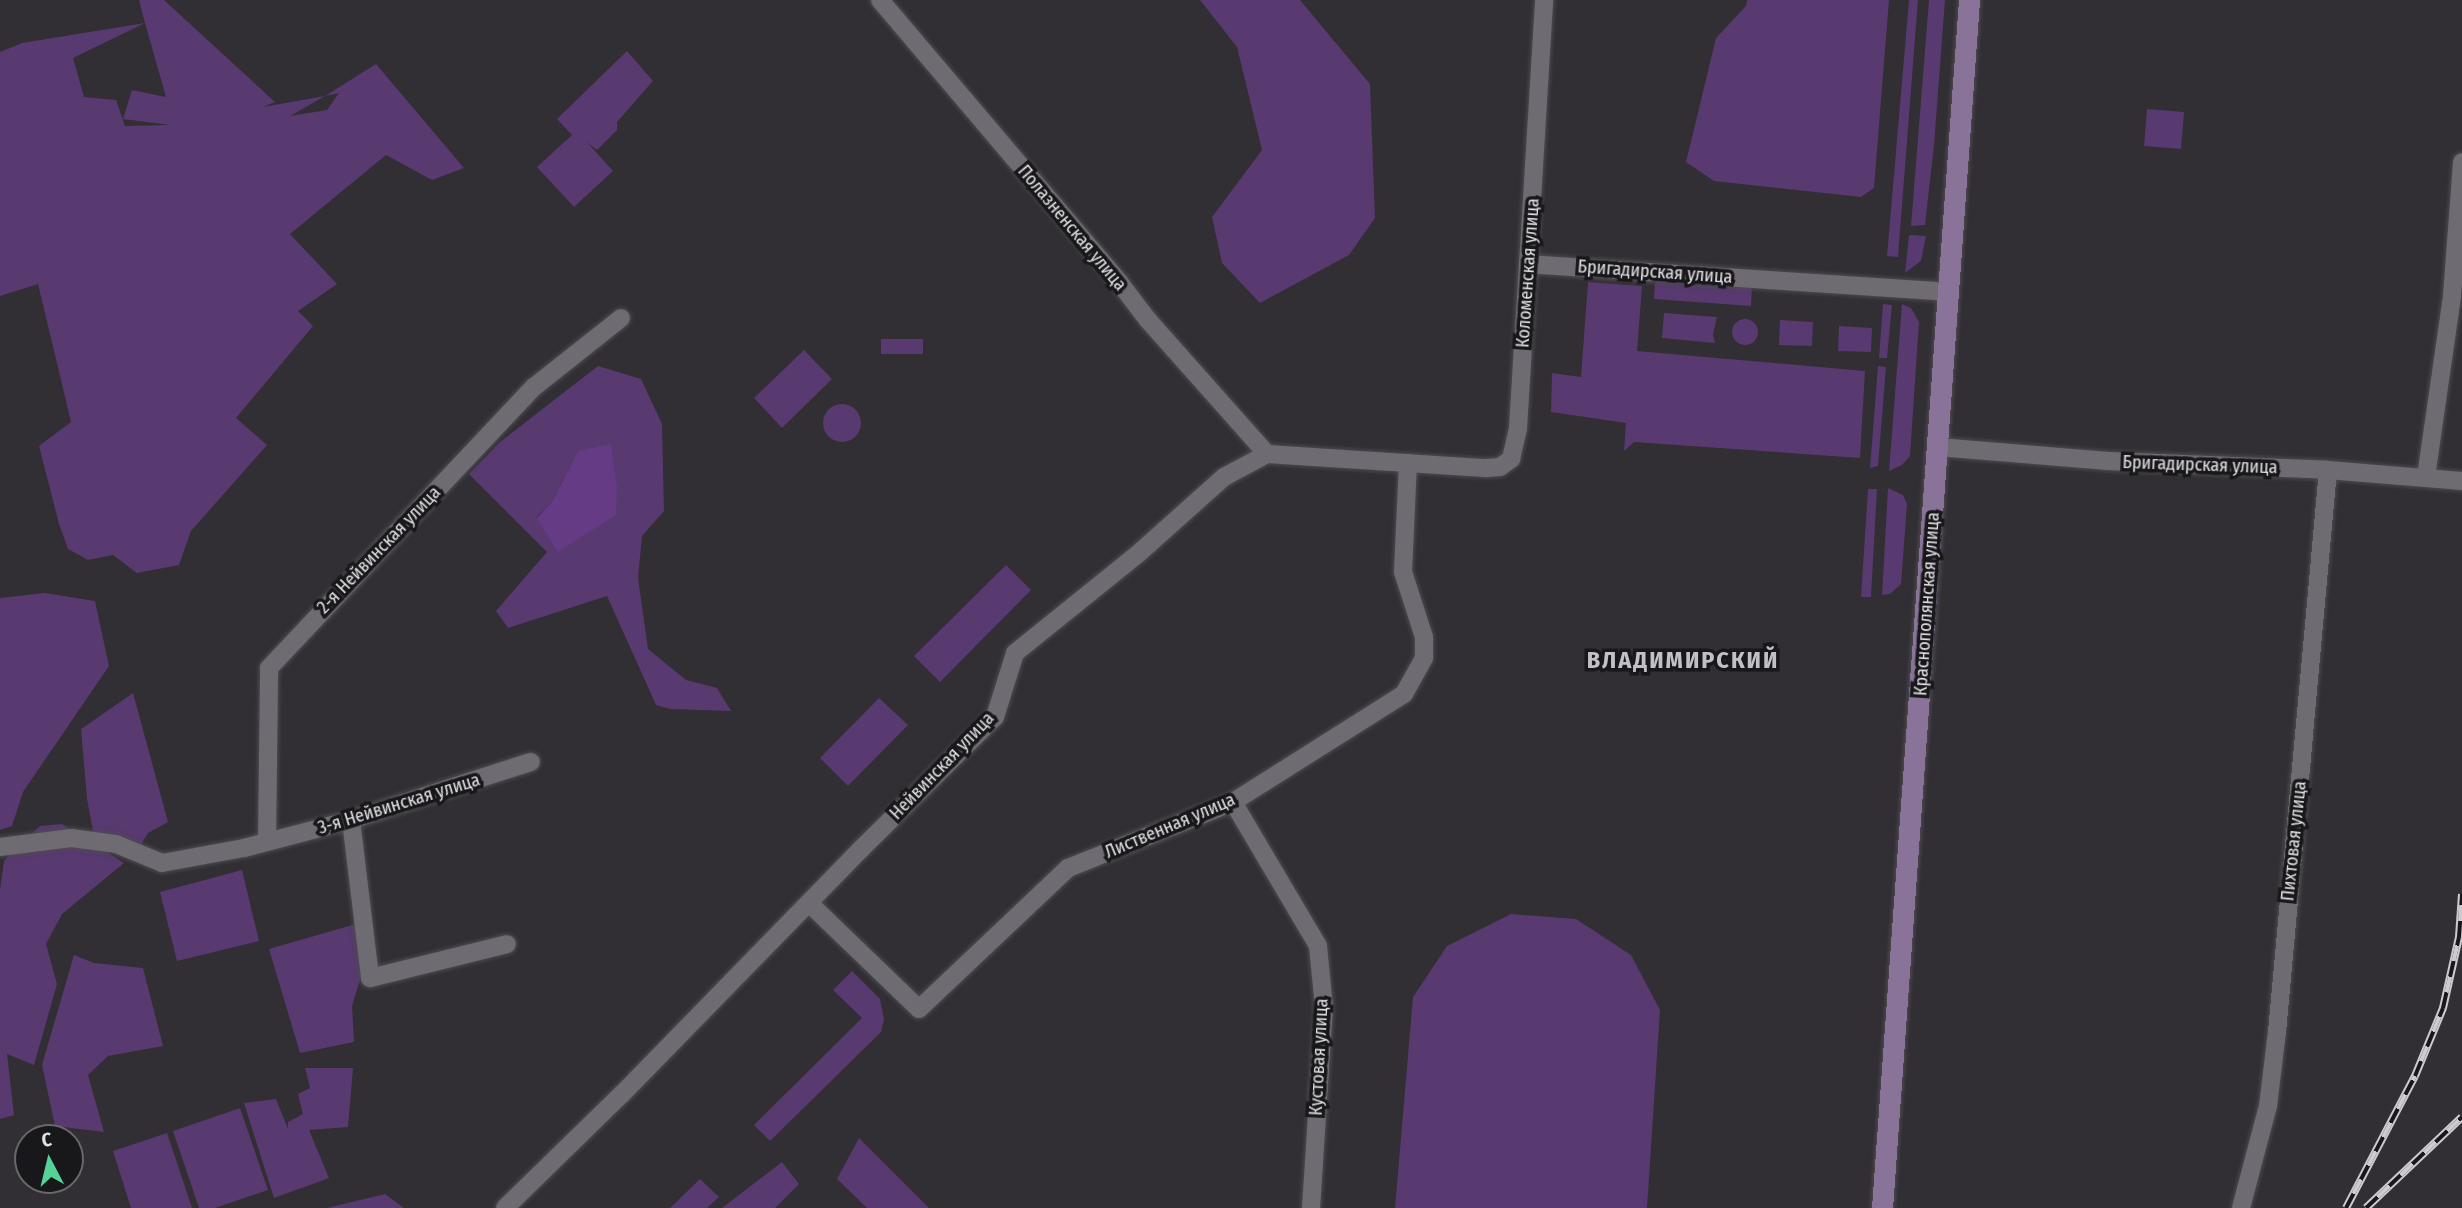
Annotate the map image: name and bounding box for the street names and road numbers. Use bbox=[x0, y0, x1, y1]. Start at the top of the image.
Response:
street label: Полазненская улица bbox=[1013, 161, 1131, 295]
street label: Коломенская улица bbox=[1512, 198, 1544, 348]
street label: Бригадирская улица bbox=[1577, 256, 1733, 288]
street label: Бригадирская улица bbox=[2122, 452, 2278, 478]
street label: 2-я Нейвинская улица bbox=[313, 482, 445, 618]
street label: Краснополянская улица bbox=[1910, 511, 1944, 697]
street label: Нейвинская улица bbox=[885, 708, 999, 824]
street label: 3-я Нейвинская улица bbox=[315, 769, 483, 839]
street label: Пихтовая улица bbox=[2277, 780, 2311, 902]
street label: Лиственная улица bbox=[1102, 789, 1238, 863]
street label: Кустовая улица bbox=[1305, 998, 1333, 1116]

